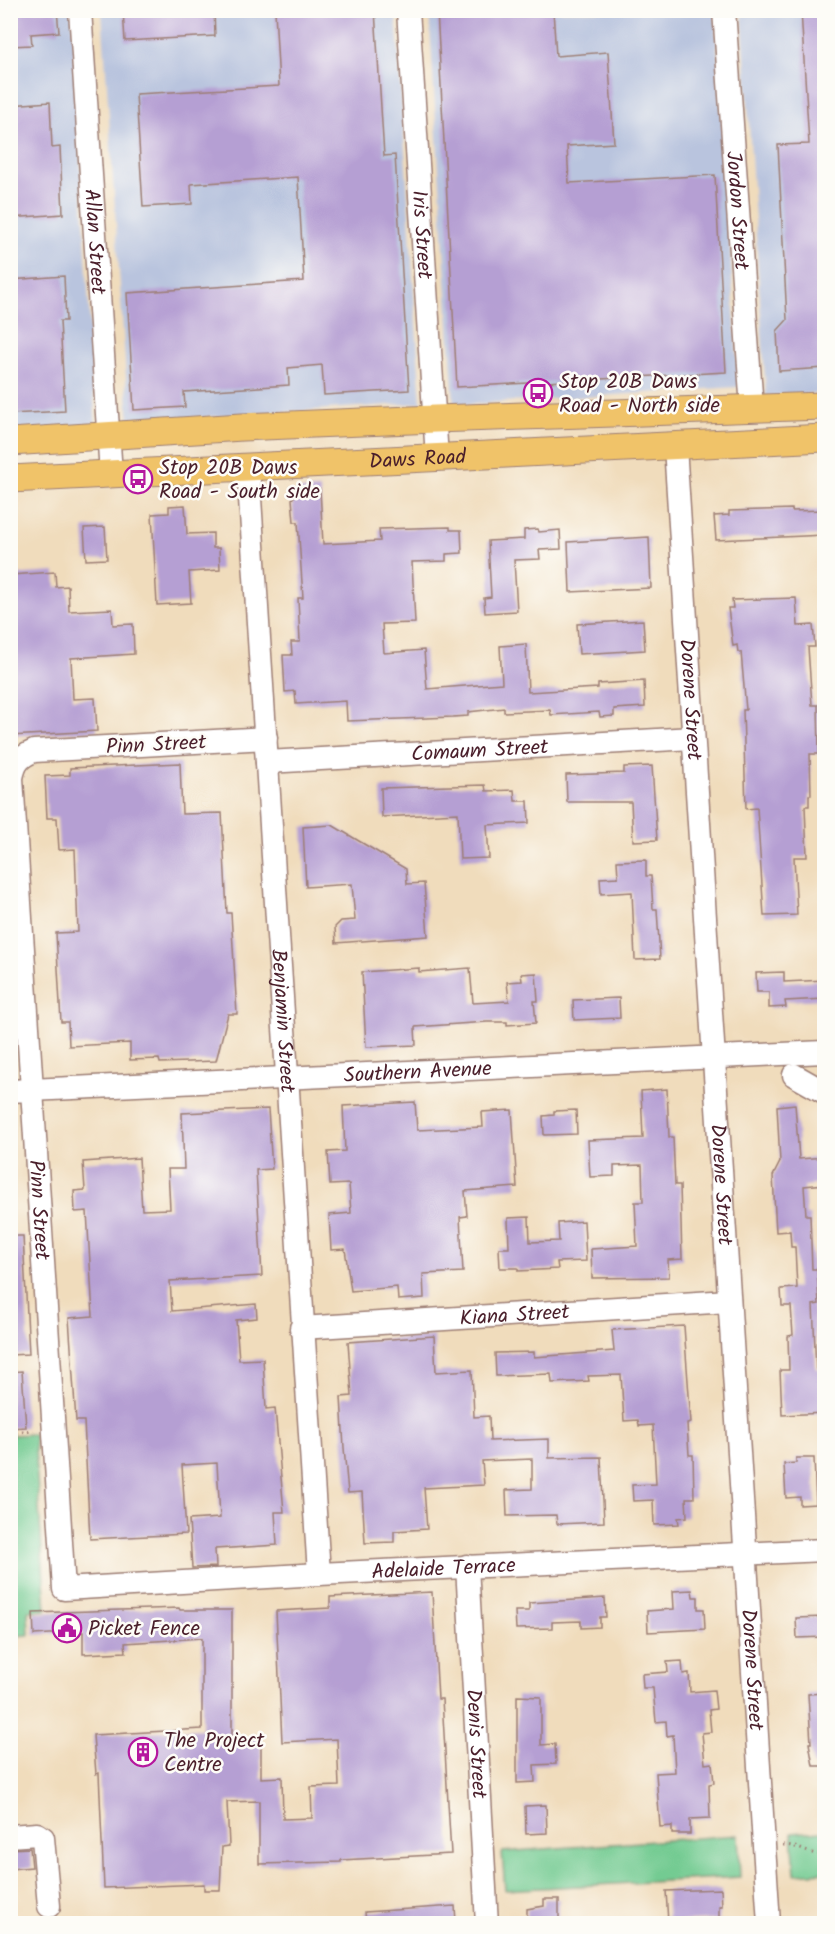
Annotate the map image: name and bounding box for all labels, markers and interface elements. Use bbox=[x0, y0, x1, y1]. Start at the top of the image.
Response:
street label: Jordon Street bbox=[716, 150, 757, 272]
street label: Allan Street bbox=[74, 188, 114, 296]
street label: Iris Street bbox=[402, 189, 440, 281]
place label: Stop 20B Daws Road - North side bbox=[559, 366, 720, 423]
bus stop icon: Stop 20B Daws Road - North side bbox=[522, 377, 554, 409]
street label: Daws Road bbox=[368, 441, 467, 479]
place label: Stop 20B Daws Road - South side bbox=[159, 452, 321, 509]
bus stop icon: Stop 20B Daws Road - South side bbox=[122, 463, 154, 495]
street label: Dorene Street bbox=[669, 638, 710, 762]
street label: Pinn Street bbox=[105, 726, 208, 765]
street label: Comaum Street bbox=[410, 731, 550, 772]
street label: Benjamin Street bbox=[261, 948, 303, 1095]
street label: Southern Avenue bbox=[343, 1053, 493, 1093]
street label: Dorene Street bbox=[700, 1123, 741, 1247]
street label: Pinn Street bbox=[19, 1159, 58, 1262]
street label: Kiana Street bbox=[459, 1296, 571, 1336]
street label: Adelaide Terrace bbox=[371, 1550, 517, 1589]
street label: Dorene Street bbox=[731, 1608, 772, 1732]
public building icon: Picket Fence bbox=[51, 1612, 83, 1644]
place label: Picket Fence bbox=[88, 1613, 201, 1646]
street label: Denis Street bbox=[456, 1688, 495, 1800]
place label: The Project Centre bbox=[164, 1725, 265, 1782]
building icon: The Project Centre bbox=[127, 1736, 159, 1768]

